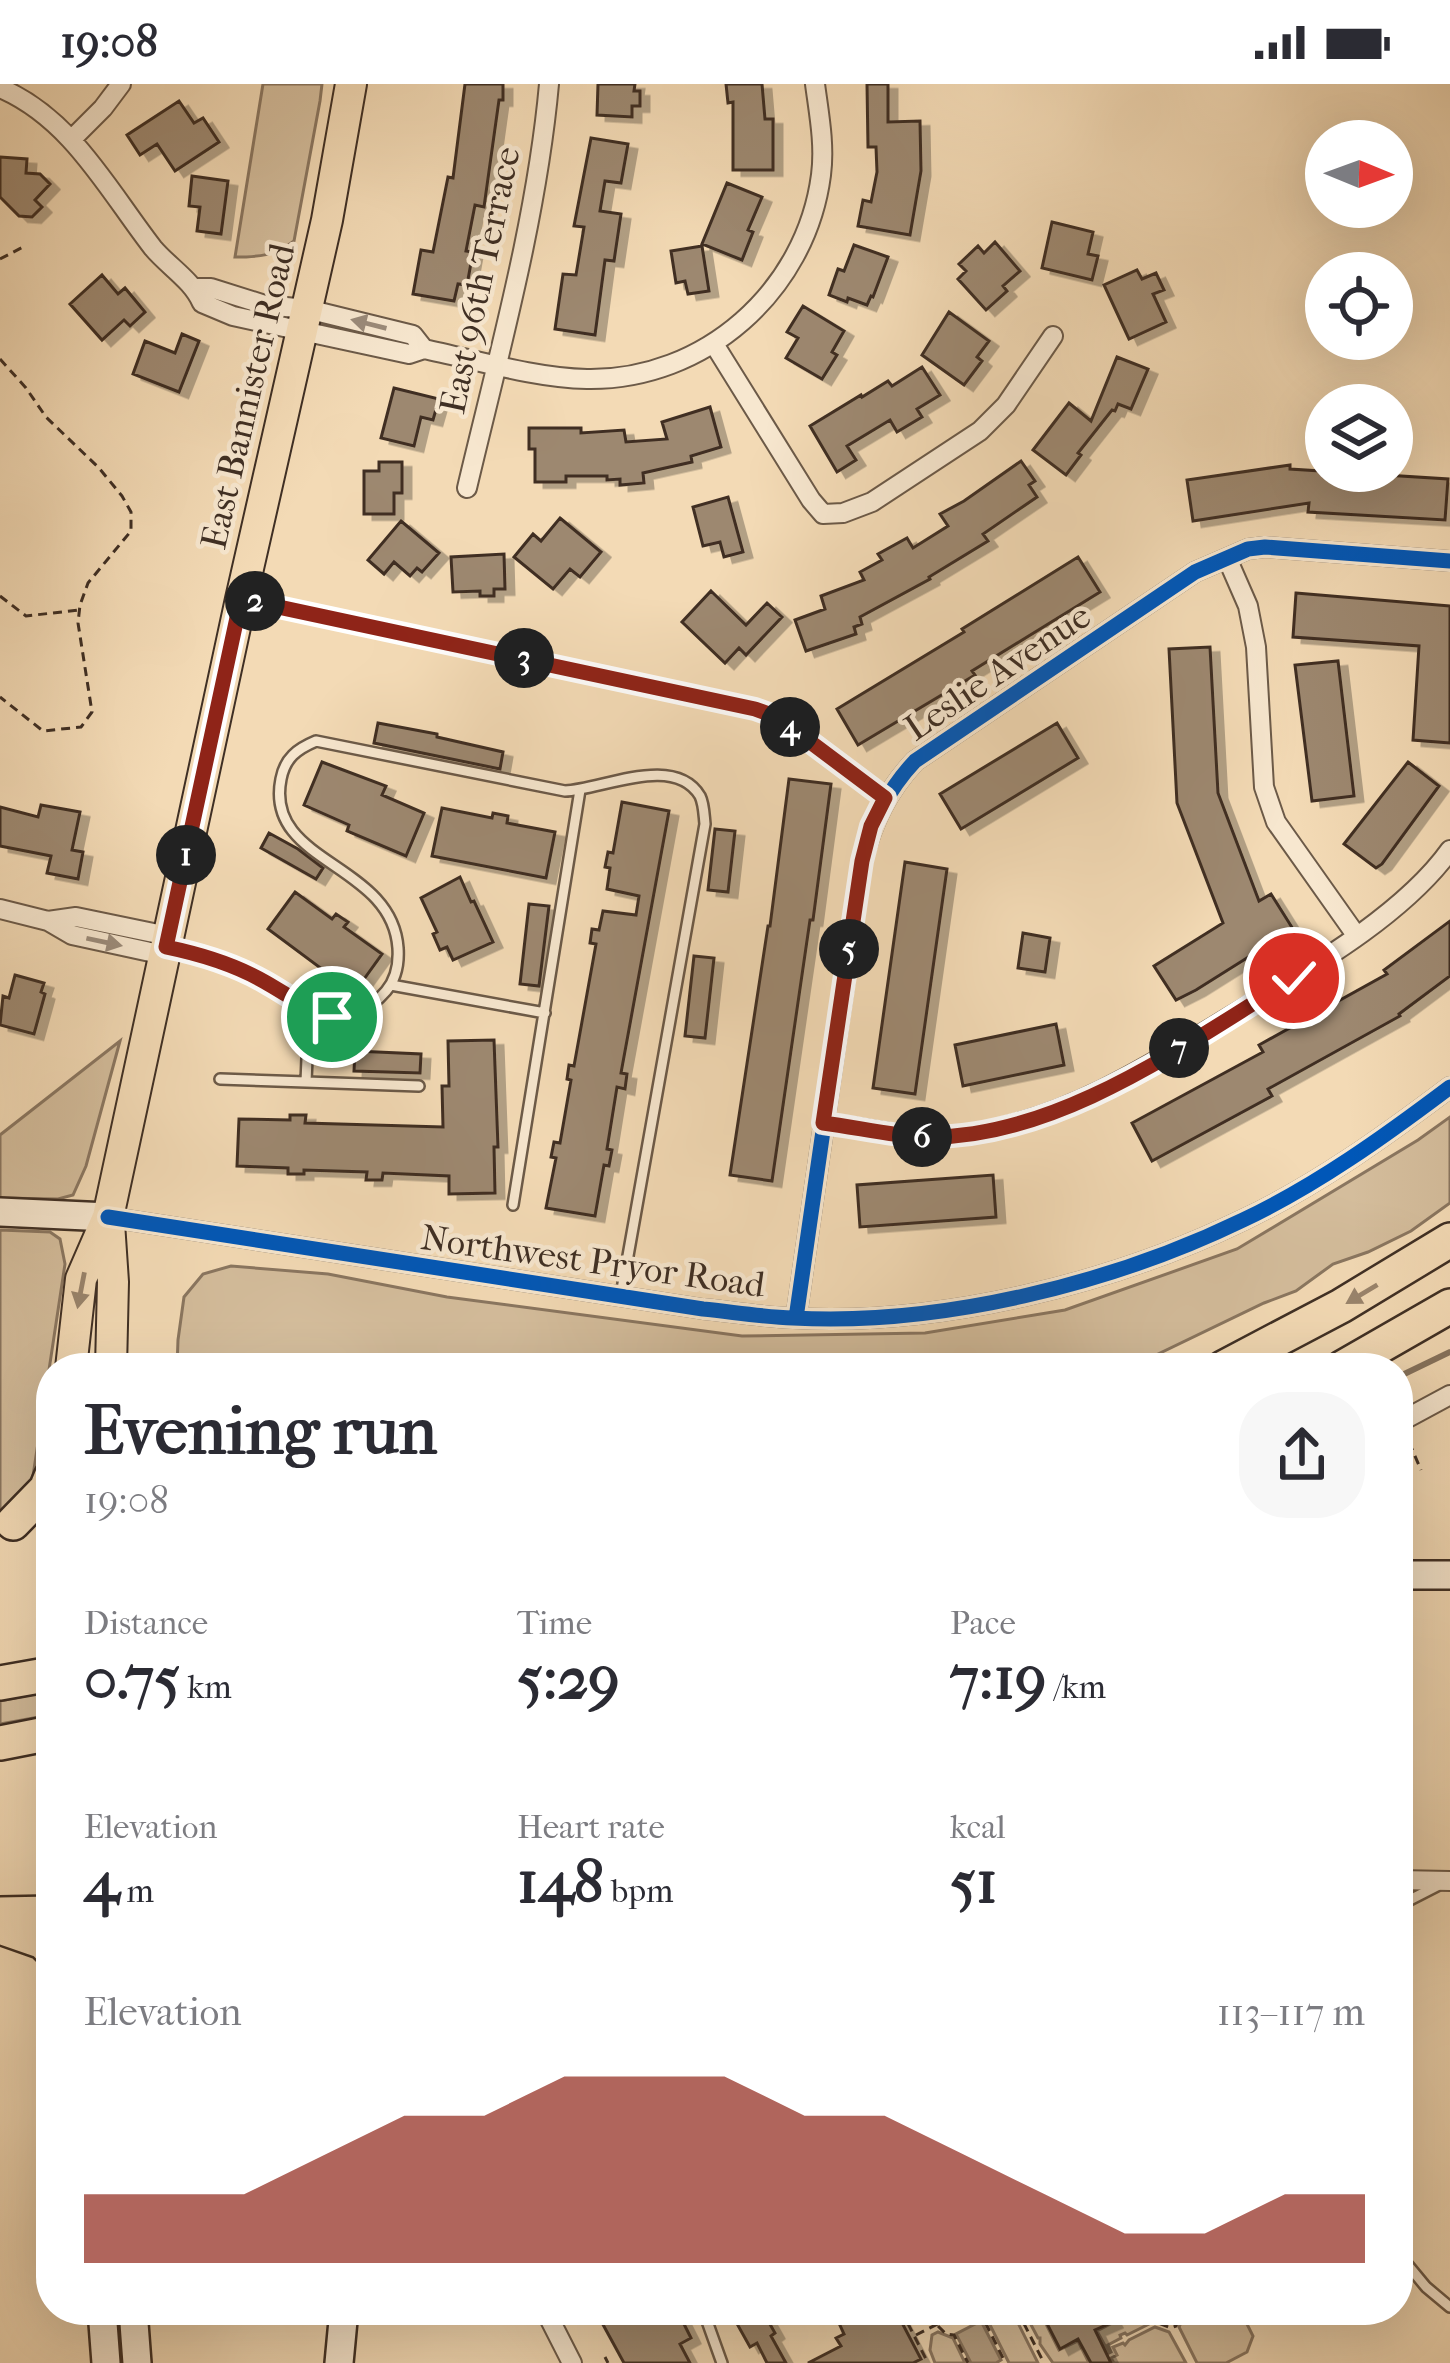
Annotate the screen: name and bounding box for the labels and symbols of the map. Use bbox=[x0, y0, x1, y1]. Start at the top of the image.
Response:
north arrow bbox=[1305, 120, 1413, 228]
street label: East 96th Terrace bbox=[431, 143, 529, 417]
street label: East Bannister Road bbox=[192, 239, 304, 553]
one-way arrow bbox=[350, 314, 387, 333]
pin: 2 bbox=[225, 571, 285, 631]
street label: Leslie Avenue bbox=[897, 594, 1098, 749]
pin: 3 bbox=[494, 628, 554, 688]
pin: 4 bbox=[760, 697, 820, 757]
pin: 1 bbox=[156, 825, 216, 885]
pin: 5 bbox=[819, 919, 879, 979]
pin bbox=[1243, 927, 1345, 1029]
one-way arrow bbox=[86, 934, 124, 953]
pin bbox=[281, 966, 383, 1068]
pin: 7 bbox=[1149, 1018, 1209, 1078]
pin: 6 bbox=[892, 1107, 952, 1167]
street label: Northwest Pryor Road bbox=[418, 1216, 768, 1306]
one-way arrow bbox=[71, 1272, 90, 1310]
one-way arrow bbox=[1346, 1282, 1379, 1303]

